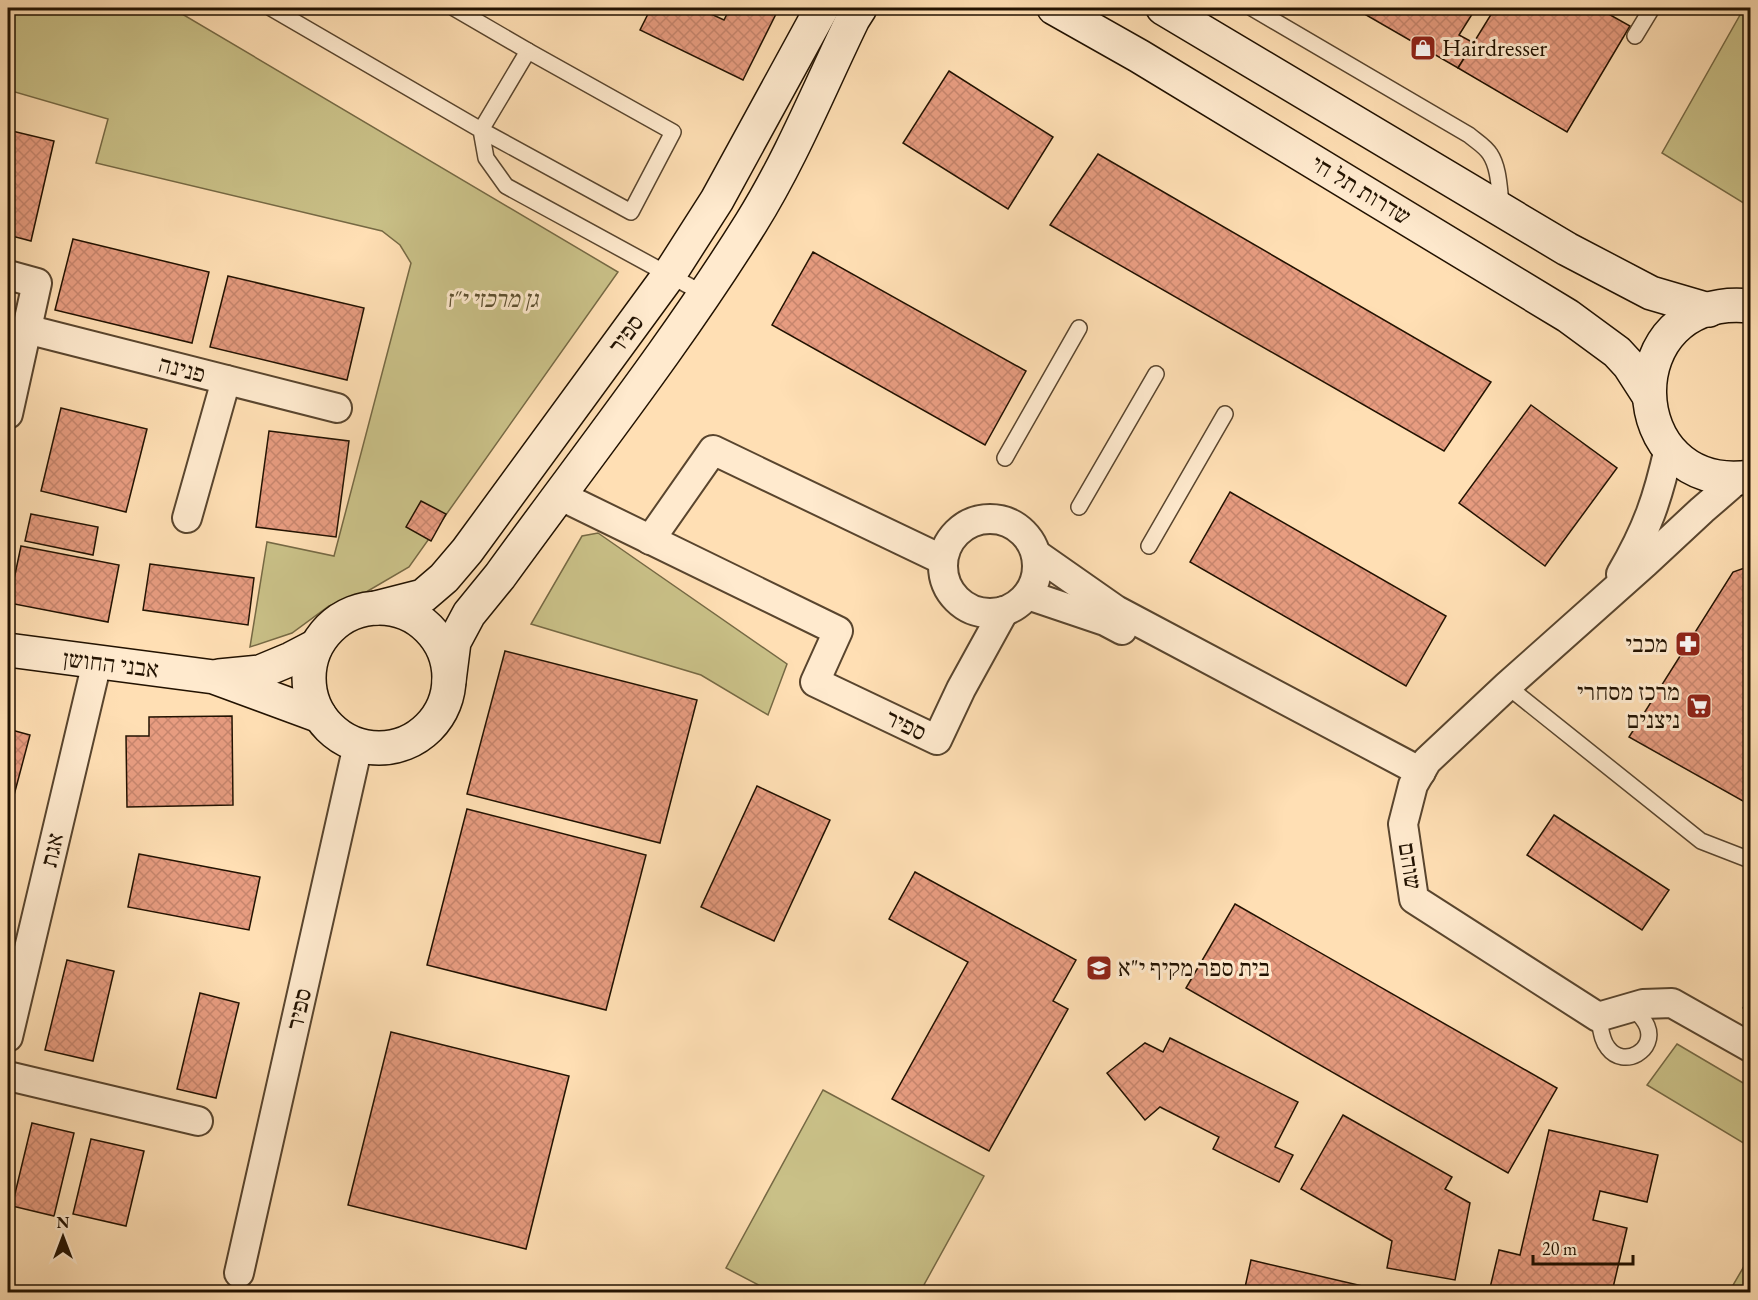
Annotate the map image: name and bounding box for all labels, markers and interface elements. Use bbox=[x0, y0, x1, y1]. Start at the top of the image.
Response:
place label: Hairdresser bbox=[1442, 32, 1547, 63]
shop icon: Hairdresser bbox=[1408, 33, 1438, 63]
street label: שדרות תל חי bbox=[1306, 148, 1417, 232]
park label: גן מרכזי י"ז bbox=[446, 283, 540, 314]
street label: ספיר bbox=[601, 308, 650, 360]
street label: פנינה bbox=[155, 348, 209, 389]
place label: מכבי bbox=[1626, 628, 1668, 659]
pharmacy icon: מכבי bbox=[1673, 629, 1703, 659]
street label: אבני החושן bbox=[61, 642, 161, 685]
place label: מרכז מסחרי ניצנים bbox=[1577, 676, 1680, 735]
supermarket icon: מרכז מסחרי ניצנים bbox=[1684, 691, 1714, 721]
street label: ספיר bbox=[881, 702, 932, 747]
street label: אגת bbox=[33, 830, 70, 870]
street label: שוהם bbox=[1392, 840, 1429, 892]
place label: בית ספר מקיף י"א bbox=[1118, 952, 1270, 983]
school or university icon: בית ספר מקיף י"א bbox=[1084, 953, 1114, 983]
street label: ספיר bbox=[279, 985, 318, 1033]
north arrow bbox=[33, 1207, 93, 1267]
text: N bbox=[57, 1212, 70, 1233]
scale bar bbox=[1533, 1228, 1634, 1266]
text: 20 m bbox=[1542, 1237, 1577, 1260]

